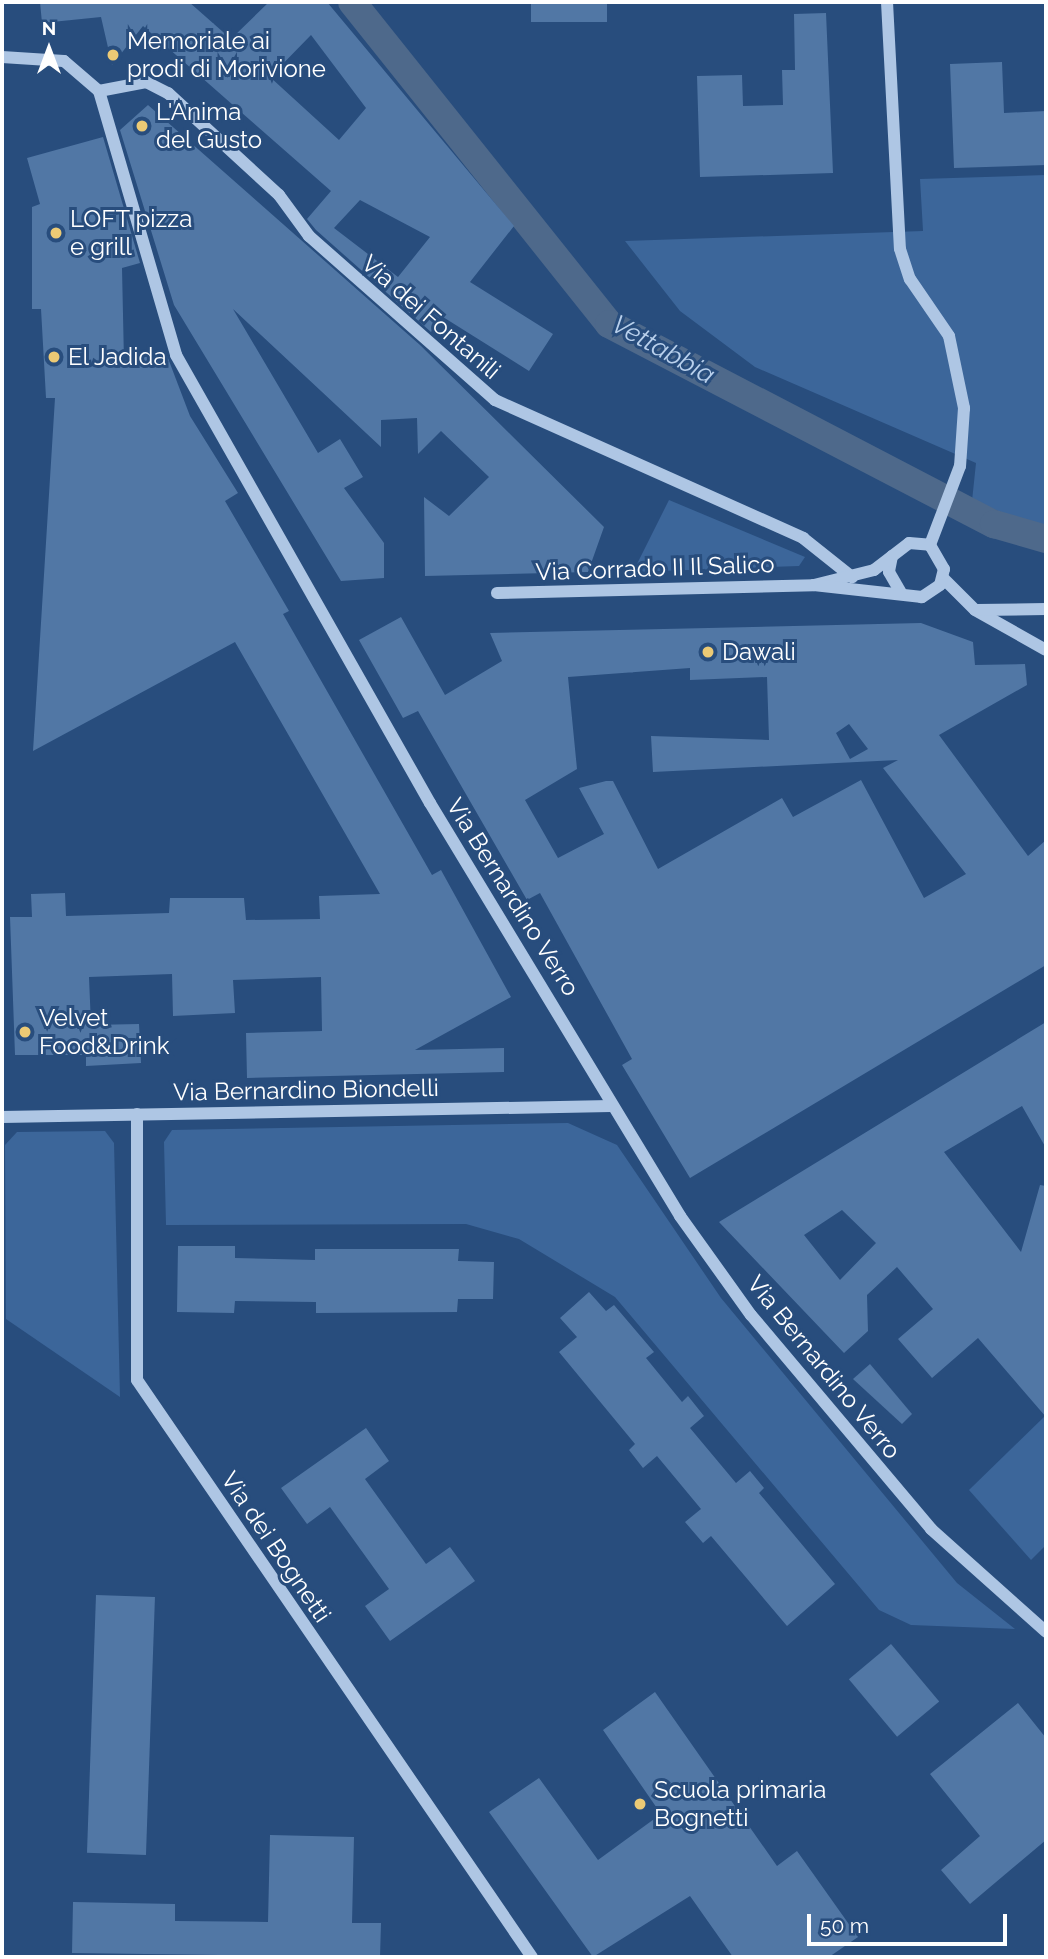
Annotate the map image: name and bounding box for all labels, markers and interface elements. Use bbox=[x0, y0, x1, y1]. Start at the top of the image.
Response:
north arrow bbox=[14, 14, 84, 84]
text: N bbox=[42, 17, 56, 39]
place label: Memoriale ai prodi di Morivione bbox=[127, 27, 326, 83]
marker: Memoriale ai prodi di Morivione bbox=[105, 47, 121, 63]
place label: L'Anima del Gusto bbox=[156, 98, 263, 154]
marker: L'Anima del Gusto bbox=[134, 118, 150, 134]
place label: LOFT pizza e grill bbox=[70, 205, 193, 261]
marker: LOFT pizza e grill bbox=[48, 225, 64, 241]
street label: Via dei Fontanili bbox=[356, 249, 506, 385]
water label: Vettabbia bbox=[606, 309, 720, 391]
place label: El Jadida bbox=[68, 343, 168, 371]
marker: El Jadida bbox=[46, 349, 62, 365]
street label: Via Corrado II Il Salico bbox=[535, 549, 775, 587]
place label: Dawali bbox=[722, 638, 796, 666]
marker: Dawali bbox=[700, 644, 716, 660]
street label: Via Bernardino Verro bbox=[440, 792, 586, 1002]
place label: Velvet Food&Drink bbox=[39, 1004, 169, 1060]
marker: Velvet Food&Drink bbox=[17, 1024, 33, 1040]
street label: Via Bernardino Biondelli bbox=[173, 1073, 439, 1107]
street label: Via Bernardino Verro bbox=[741, 1269, 907, 1465]
street label: Via dei Bognetti bbox=[215, 1466, 337, 1628]
place label: Scuola primaria Bognetti bbox=[654, 1776, 826, 1832]
marker: Scuola primaria Bognetti bbox=[632, 1796, 648, 1812]
scale bar bbox=[810, 1899, 1010, 1943]
text: 50 m bbox=[820, 1913, 869, 1938]

